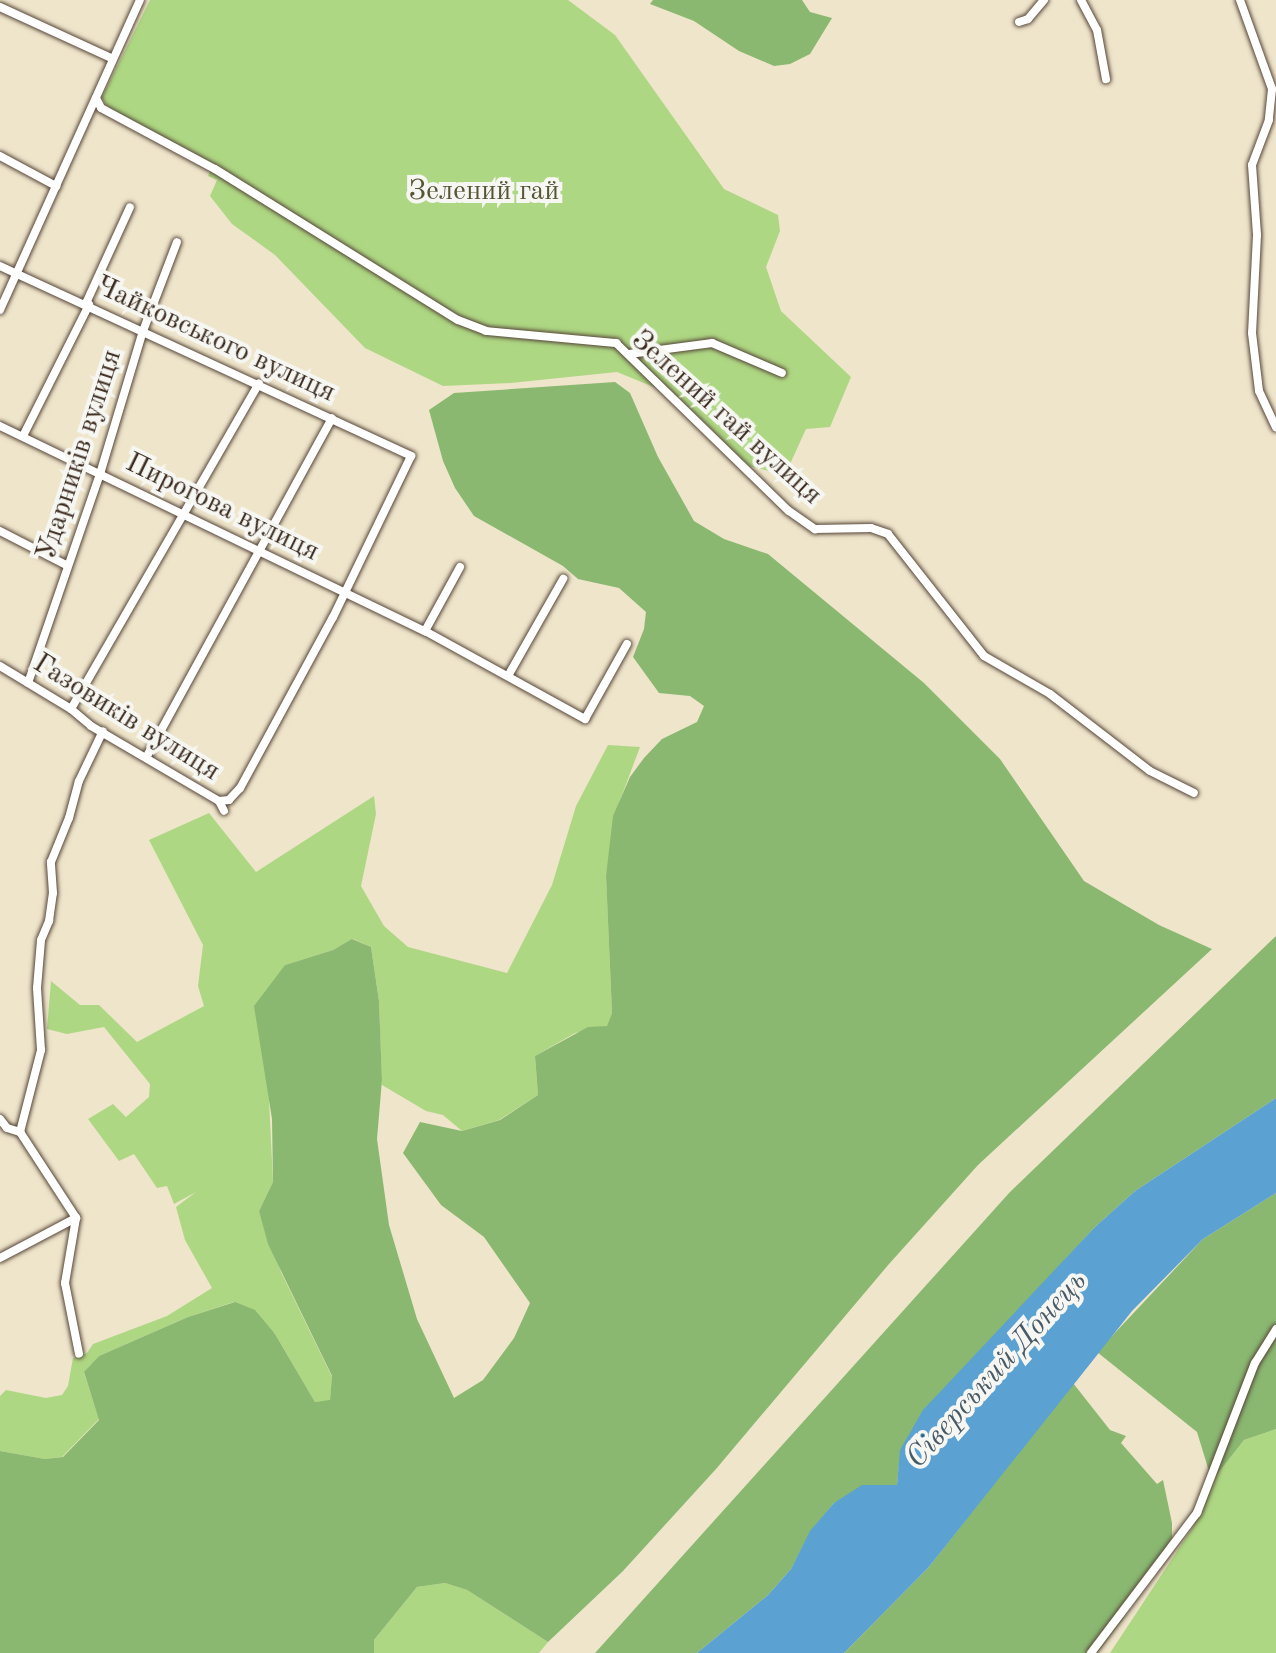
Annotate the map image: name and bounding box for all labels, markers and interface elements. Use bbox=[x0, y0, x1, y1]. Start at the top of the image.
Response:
park label: Зелений гай bbox=[409, 175, 559, 209]
street label: Чайковського вулиця bbox=[90, 270, 340, 410]
street label: Зелений гай вулиця bbox=[624, 324, 828, 512]
street label: Ударників вулиця bbox=[30, 346, 130, 564]
street label: Пирогова вулиця bbox=[120, 447, 324, 569]
street label: Газовиків вулиця bbox=[26, 647, 226, 789]
water label: Сіверський Донець bbox=[899, 1264, 1095, 1476]

